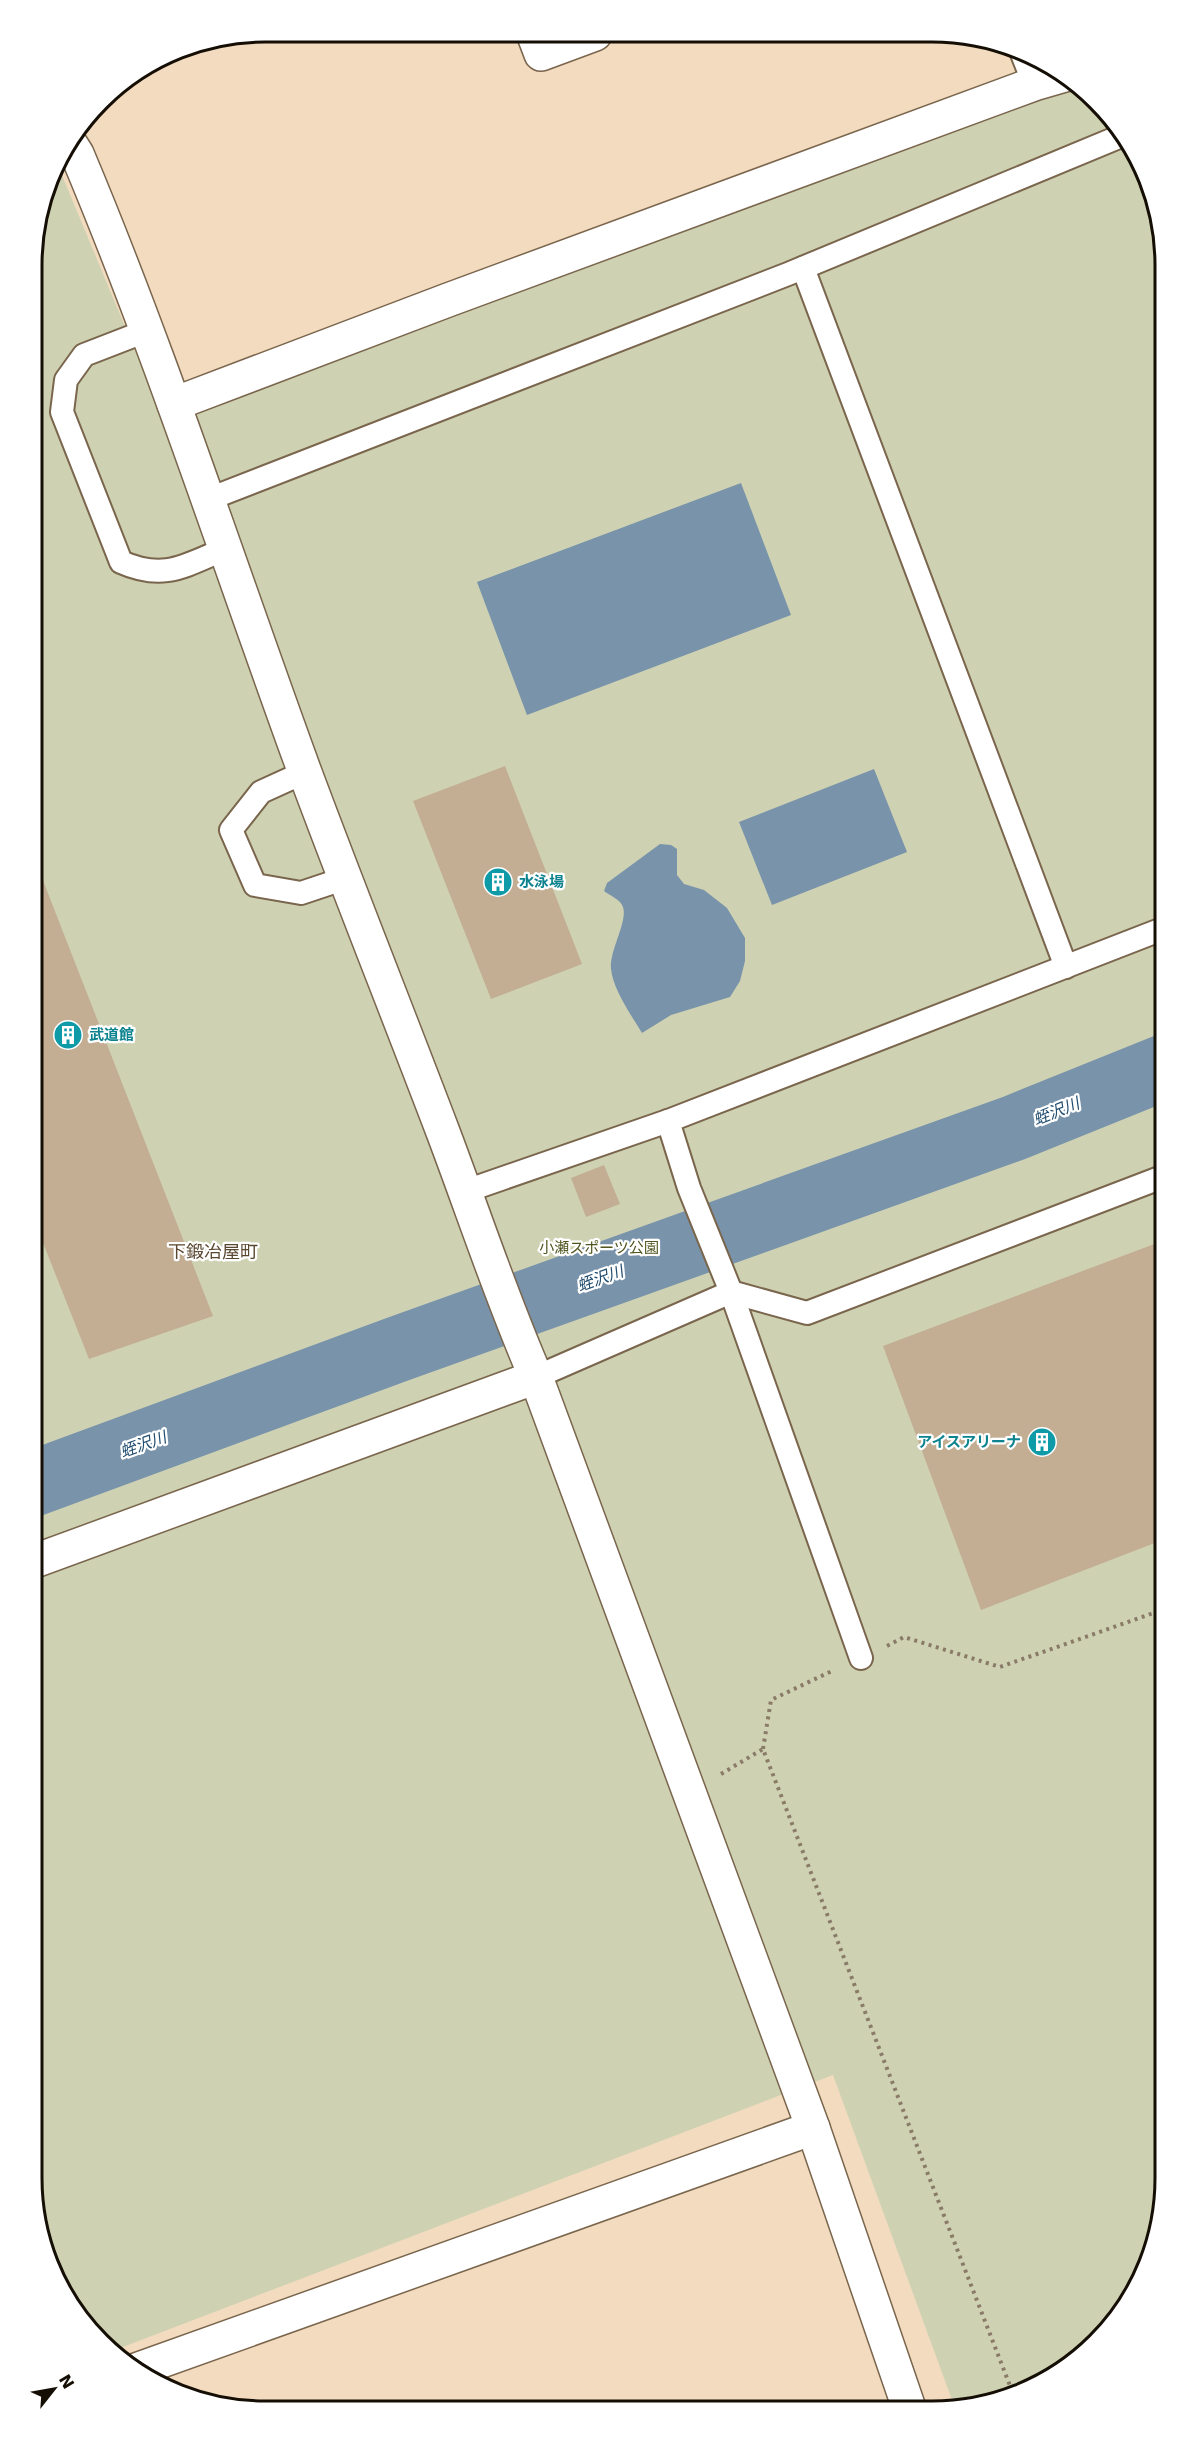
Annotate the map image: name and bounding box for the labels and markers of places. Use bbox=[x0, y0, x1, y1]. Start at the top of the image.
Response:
building icon: 水泳場 bbox=[482, 866, 514, 898]
place label: 水泳場 bbox=[519, 873, 564, 891]
building icon: 武道館 bbox=[52, 1019, 84, 1051]
place label: 武道館 bbox=[89, 1026, 134, 1044]
building icon: アイスアリーナ bbox=[1026, 1426, 1058, 1458]
place label: アイスアリーナ bbox=[917, 1433, 1021, 1451]

